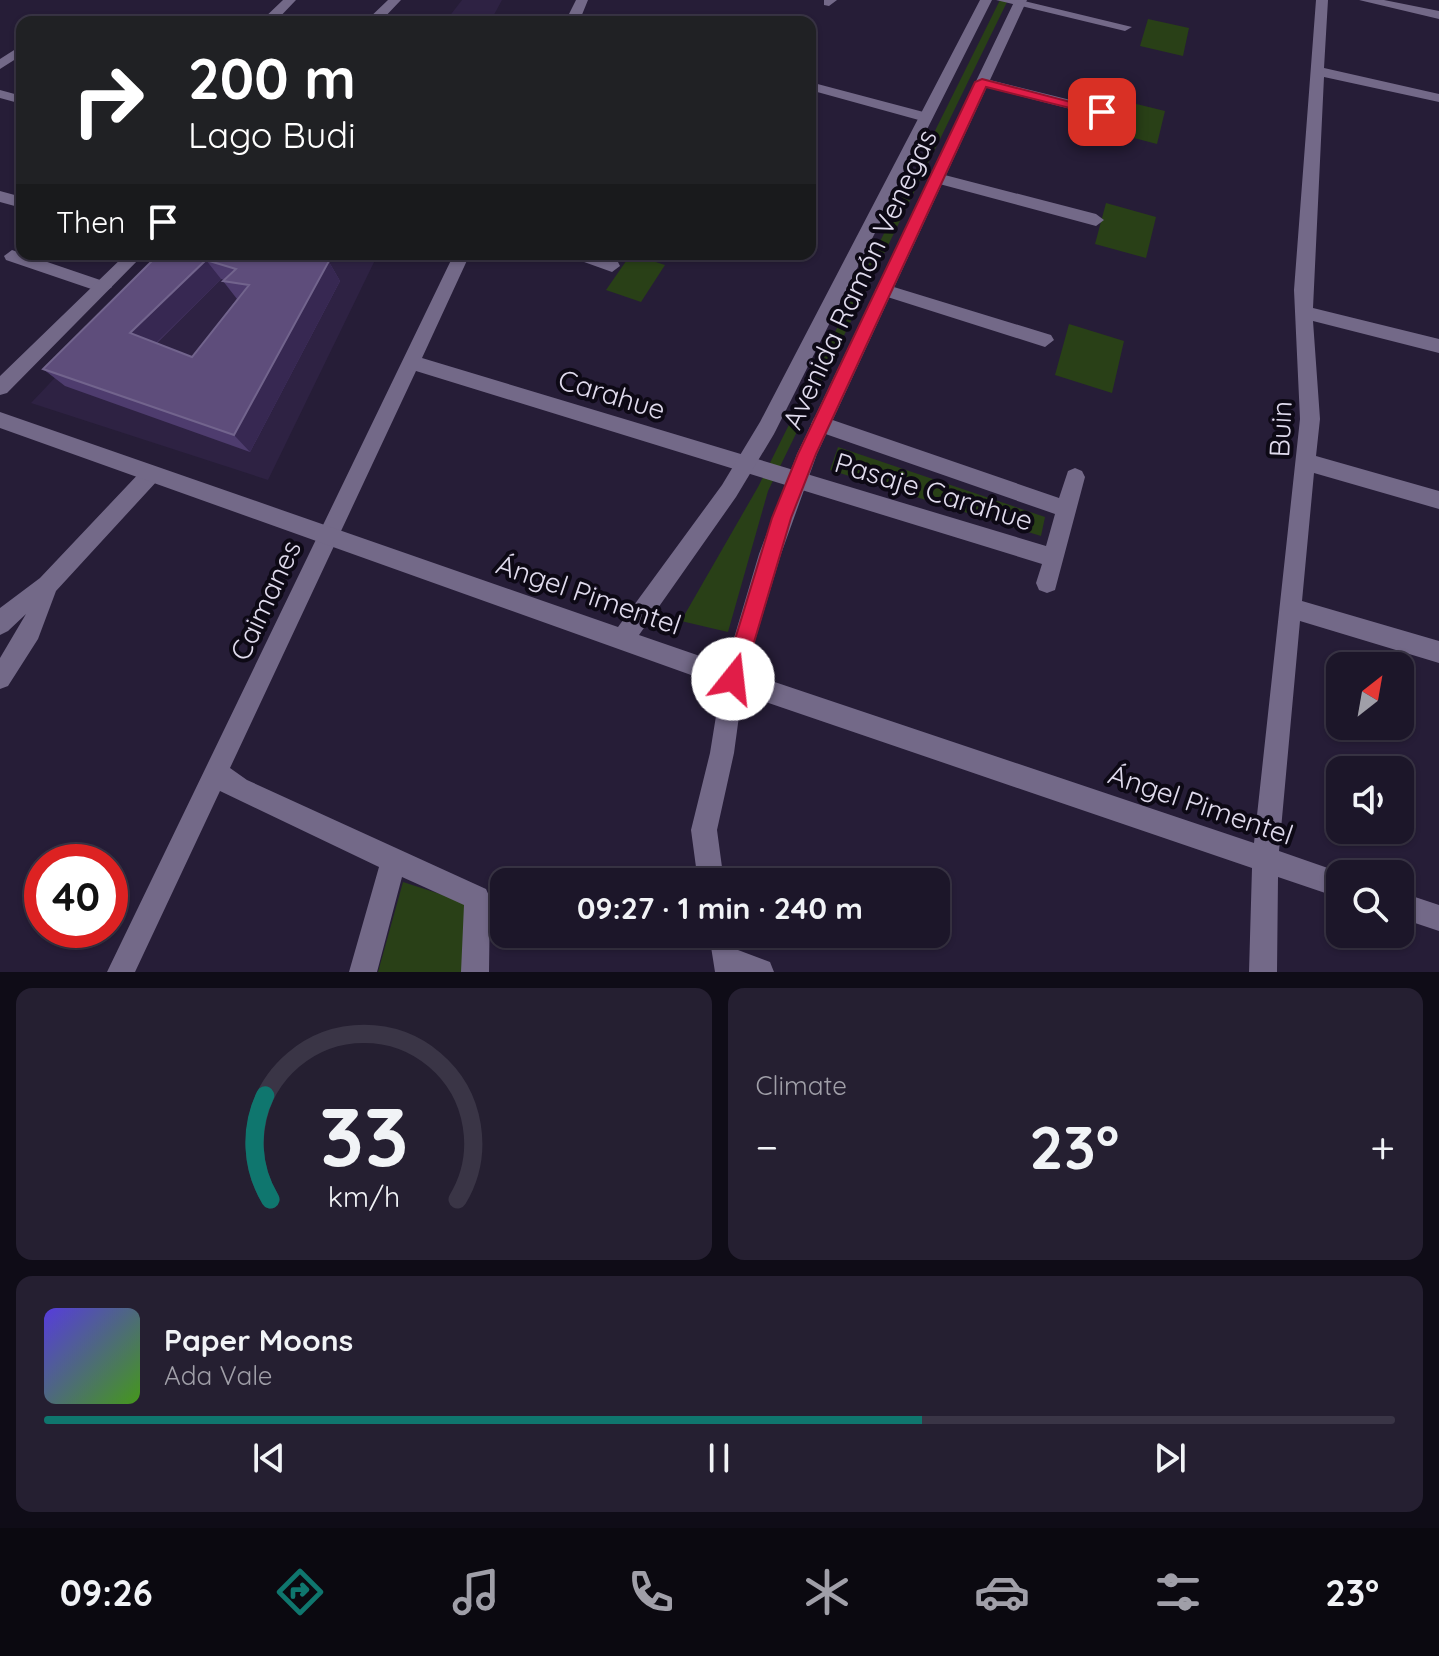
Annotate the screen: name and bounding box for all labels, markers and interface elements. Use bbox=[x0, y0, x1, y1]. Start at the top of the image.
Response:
text: 200 m bbox=[188, 43, 356, 113]
icon: right bbox=[56, 48, 160, 152]
pin bbox=[1068, 78, 1136, 146]
icon: arrive bbox=[1080, 90, 1124, 134]
text: Lago Budi bbox=[188, 112, 356, 157]
street label: Avenida Ramón Venegas bbox=[774, 124, 944, 434]
icon: arrive bbox=[141, 200, 185, 244]
text: Then bbox=[56, 203, 125, 241]
street label: Carahue bbox=[554, 361, 670, 427]
street label: Buin bbox=[1261, 400, 1299, 458]
street label: Pasaje Carahue bbox=[831, 444, 1037, 538]
street label: Caimanes bbox=[222, 534, 308, 666]
street label: Ángel Pimentel bbox=[492, 546, 686, 642]
position arrow bbox=[691, 637, 775, 721]
north arrow bbox=[1326, 652, 1414, 740]
map controls bbox=[1326, 652, 1414, 948]
street label: Ángel Pimentel bbox=[1104, 756, 1298, 852]
button: sound bbox=[1326, 756, 1414, 844]
speed limit sign: 40 bbox=[24, 844, 128, 948]
button: search bbox=[1326, 860, 1414, 948]
text: 09:27 · 1 min · 240 m bbox=[577, 889, 863, 927]
text: Climate bbox=[756, 1069, 847, 1102]
text: 33 bbox=[319, 1083, 408, 1187]
text: 23° bbox=[1029, 1109, 1119, 1184]
text: − bbox=[756, 1119, 778, 1174]
text: + bbox=[1370, 1119, 1395, 1174]
text: km/h bbox=[327, 1178, 400, 1214]
text: Paper Moons bbox=[164, 1321, 353, 1359]
text: Ada Vale bbox=[164, 1359, 273, 1392]
icon: previous bbox=[247, 1436, 291, 1480]
icon: pause bbox=[697, 1436, 741, 1480]
icon: next bbox=[1148, 1436, 1192, 1480]
icon: directions bbox=[272, 1564, 328, 1620]
icon: music bbox=[448, 1564, 504, 1620]
icon: phone bbox=[623, 1564, 679, 1620]
icon: climate bbox=[799, 1564, 855, 1620]
icon: car bbox=[974, 1564, 1030, 1620]
icon: filters bbox=[1150, 1564, 1206, 1620]
text: 09:26 bbox=[60, 1570, 153, 1615]
text: 23° bbox=[1325, 1570, 1379, 1615]

